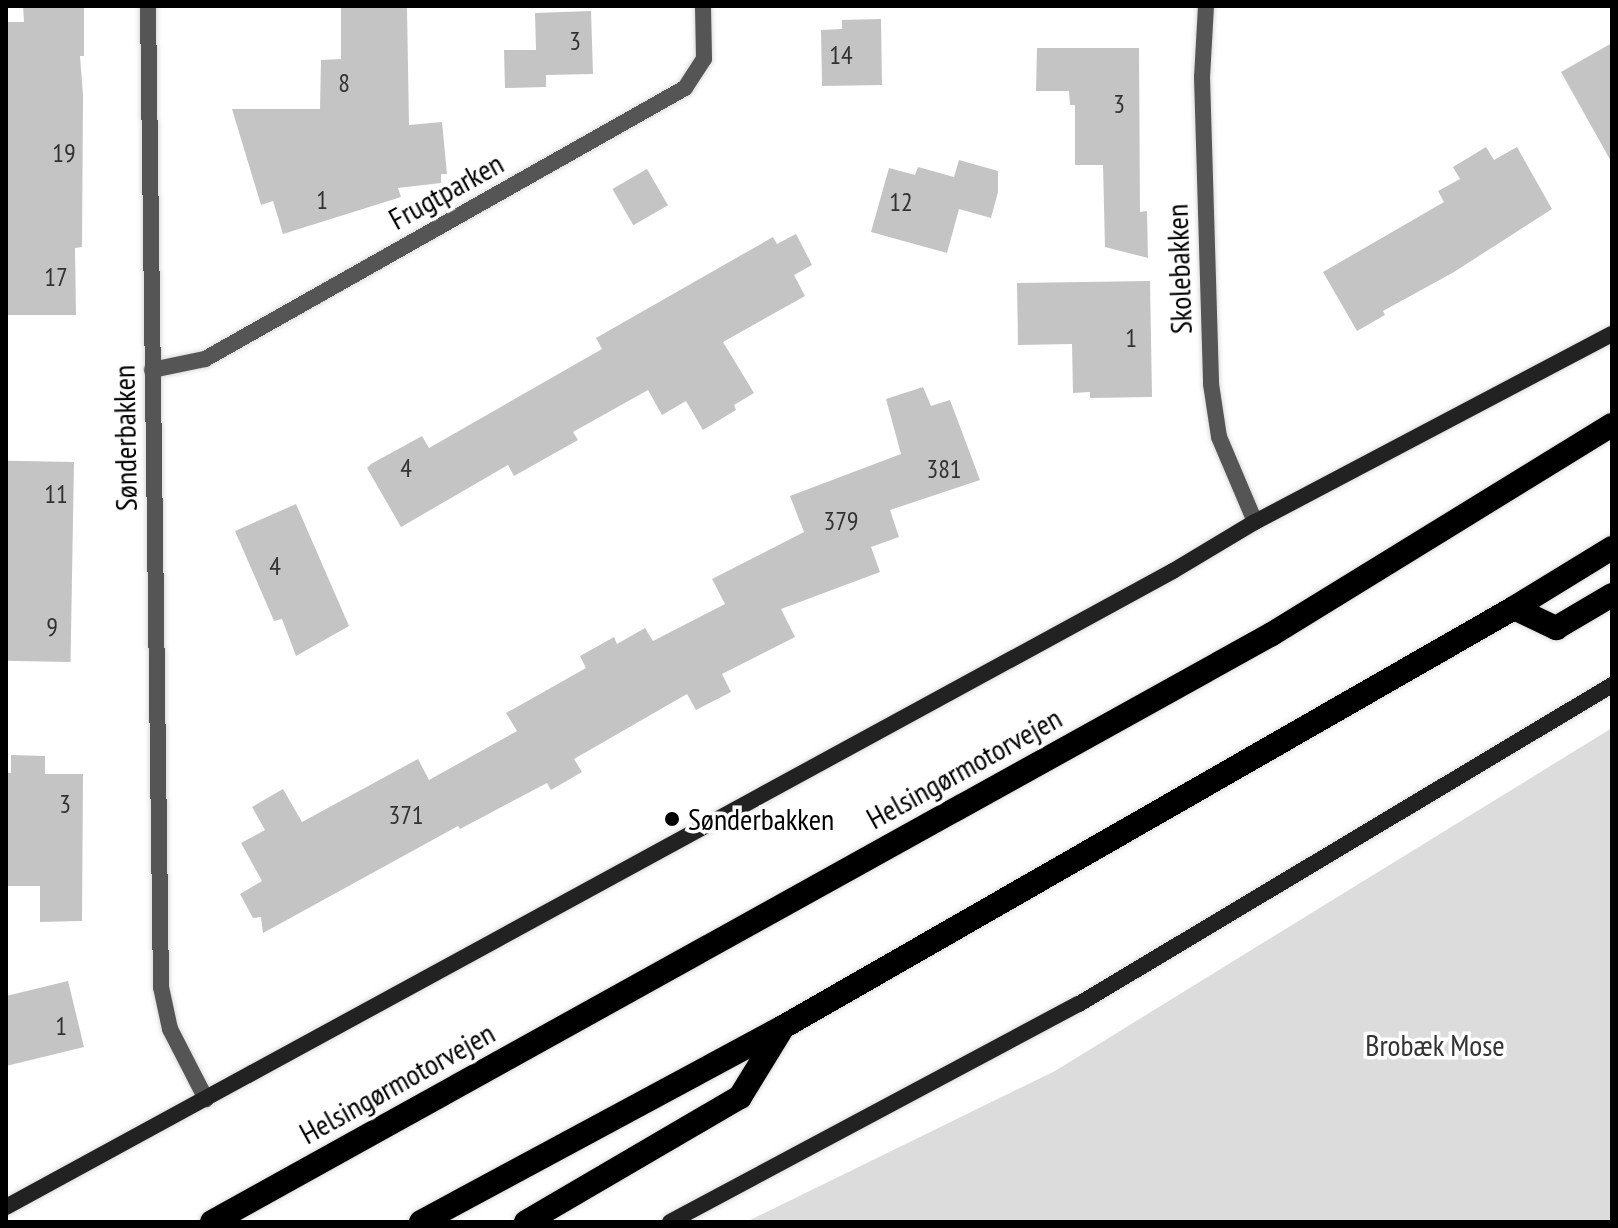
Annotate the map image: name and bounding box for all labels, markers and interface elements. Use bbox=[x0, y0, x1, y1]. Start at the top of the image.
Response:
house number: 3 bbox=[569, 25, 581, 57]
house number: 14 bbox=[829, 39, 853, 71]
house number: 8 bbox=[338, 67, 350, 99]
house number: 3 bbox=[1113, 88, 1125, 120]
house number: 19 bbox=[52, 137, 76, 169]
street label: Frugtparken bbox=[383, 145, 509, 237]
house number: 1 bbox=[316, 184, 328, 216]
house number: 12 bbox=[889, 186, 913, 218]
street label: Skolebakken bbox=[1159, 203, 1199, 335]
house number: 17 bbox=[44, 261, 68, 293]
house number: 1 bbox=[1125, 322, 1137, 354]
street label: Sønderbakken bbox=[106, 365, 144, 511]
house number: 4 bbox=[400, 452, 412, 484]
house number: 381 bbox=[926, 453, 962, 485]
house number: 11 bbox=[44, 478, 68, 510]
house number: 379 bbox=[823, 505, 859, 537]
house number: 4 bbox=[269, 550, 281, 582]
house number: 9 bbox=[46, 611, 58, 643]
street label: Helsingørmotorvejen bbox=[860, 700, 1068, 836]
house number: 3 bbox=[59, 788, 71, 820]
house number: 371 bbox=[388, 799, 424, 831]
place label: Sønderbakken bbox=[688, 801, 834, 837]
marker: Sønderbakken bbox=[663, 810, 681, 828]
house number: 1 bbox=[55, 1010, 67, 1042]
street label: Helsingørmotorvejen bbox=[293, 1015, 501, 1151]
park label: Brobæk Mose bbox=[1365, 1027, 1505, 1063]

